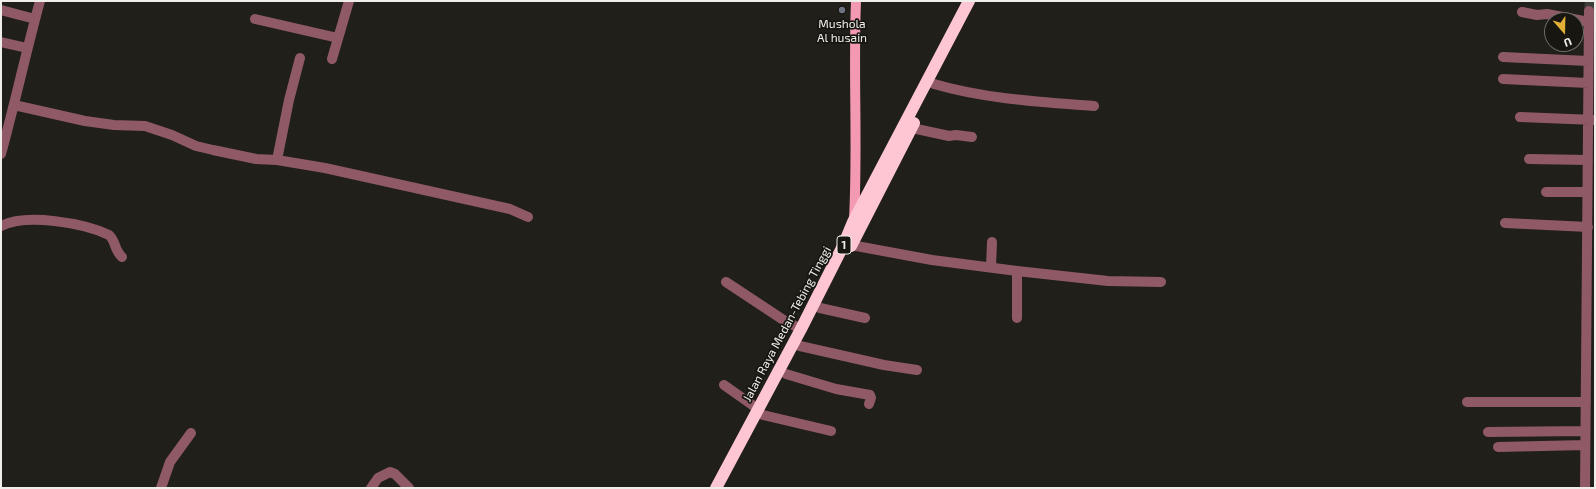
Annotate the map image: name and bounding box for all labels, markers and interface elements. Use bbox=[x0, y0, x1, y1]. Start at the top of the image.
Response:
marker: Mushola Al husain bbox=[837, 5, 847, 15]
north arrow bbox=[1544, 12, 1584, 52]
place label: Mushola Al husain bbox=[817, 17, 867, 45]
text: U bbox=[1562, 35, 1574, 50]
road number: 1 bbox=[837, 236, 851, 254]
street label: Jalan Raya Medan-Tebing Tinggi bbox=[740, 244, 834, 404]

